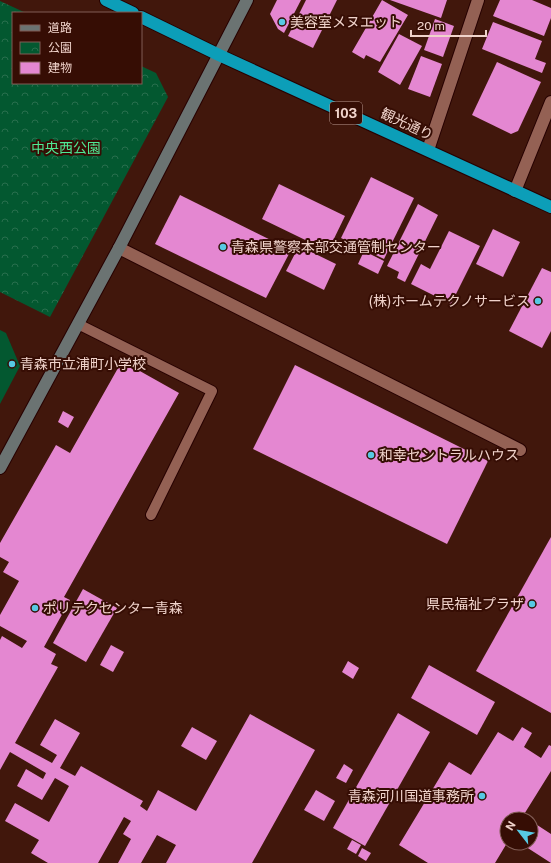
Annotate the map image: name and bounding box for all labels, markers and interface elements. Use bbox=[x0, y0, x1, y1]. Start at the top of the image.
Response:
legend bbox=[12, 12, 142, 84]
scale bar bbox=[411, 12, 486, 38]
place label: 美容室メヌエット bbox=[290, 14, 402, 30]
marker: 美容室メヌエット bbox=[277, 17, 287, 27]
text: 20 m bbox=[417, 19, 445, 33]
text: 道路 bbox=[48, 21, 72, 35]
text: 公園 bbox=[48, 41, 72, 55]
text: 建物 bbox=[48, 61, 72, 75]
road number: 103 bbox=[330, 102, 362, 124]
street label: 観光通り bbox=[378, 105, 436, 143]
park label: 中央西公園 bbox=[31, 140, 101, 156]
place label: 青森県警察本部交通管制センター bbox=[231, 239, 441, 255]
marker: 青森県警察本部交通管制センター bbox=[218, 242, 228, 252]
place label: (株)ホームテクノサービス bbox=[369, 293, 530, 309]
marker: (株)ホームテクノサービス bbox=[533, 296, 543, 306]
place label: 青森市立浦町小学校 bbox=[20, 356, 146, 372]
marker: 青森市立浦町小学校 bbox=[7, 359, 17, 369]
place label: 和幸セントラルハウス bbox=[379, 447, 519, 463]
marker: 和幸セントラルハウス bbox=[366, 450, 376, 460]
place label: 県民福祉プラザ bbox=[426, 596, 524, 612]
marker: 県民福祉プラザ bbox=[527, 599, 537, 609]
place label: ポリテクセンター青森 bbox=[43, 600, 183, 616]
marker: ポリテクセンター青森 bbox=[30, 603, 40, 613]
place label: 青森河川国道事務所 bbox=[348, 788, 474, 804]
marker: 青森河川国道事務所 bbox=[477, 791, 487, 801]
north arrow bbox=[499, 811, 539, 851]
text: N bbox=[503, 819, 518, 833]

